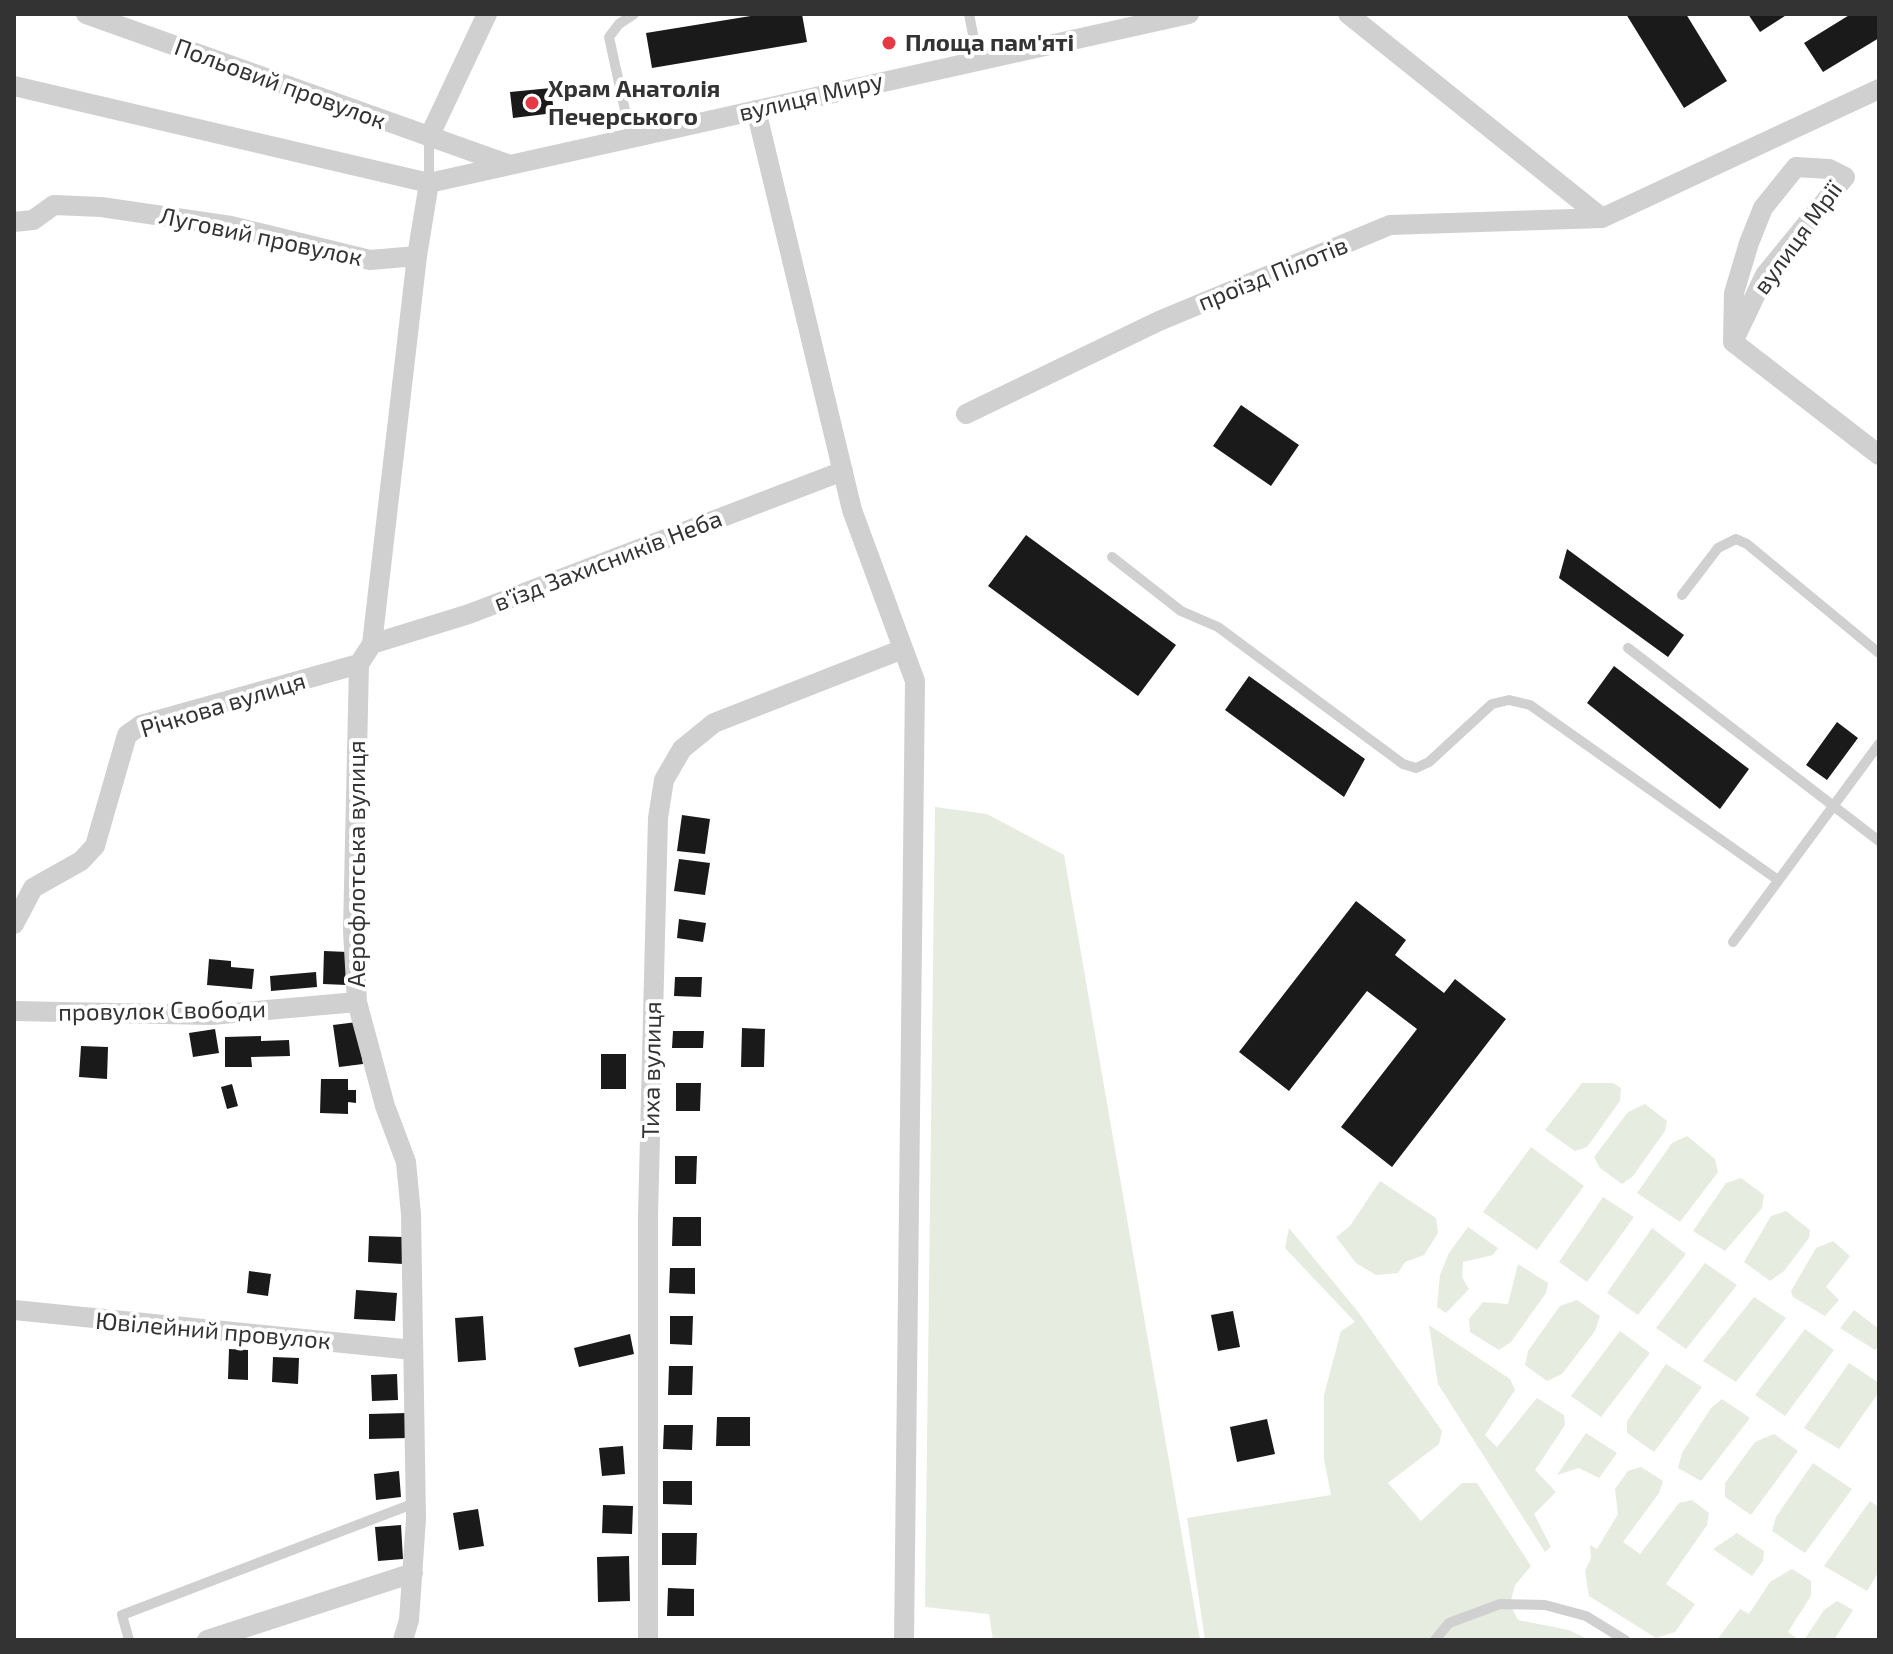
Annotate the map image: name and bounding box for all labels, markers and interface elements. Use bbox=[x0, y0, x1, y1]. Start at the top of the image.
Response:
place label: Площа пам'яті bbox=[905, 29, 1074, 57]
street label: Польовий провулок bbox=[170, 32, 390, 136]
marker: Площа пам'яті bbox=[880, 34, 898, 52]
street label: вулиця Миру bbox=[736, 66, 886, 128]
place label: Храм Анатолія Печерського bbox=[548, 75, 720, 131]
marker: Храм Анатолія Печерського bbox=[523, 94, 541, 112]
street label: вулиця Мрії bbox=[1747, 176, 1849, 300]
street label: Луговий провулок bbox=[157, 201, 365, 273]
street label: проїзд Пілотів bbox=[1194, 231, 1352, 317]
street label: в'їзд Захисників Неба bbox=[490, 504, 726, 618]
street label: Річкова вулиця bbox=[137, 666, 309, 744]
street label: Аерофлотська вулиця bbox=[343, 741, 371, 987]
street label: провулок Свободи bbox=[58, 995, 266, 1027]
street label: Тиха вулиця bbox=[636, 1001, 668, 1139]
street label: Ювілейний провулок bbox=[94, 1306, 332, 1356]

